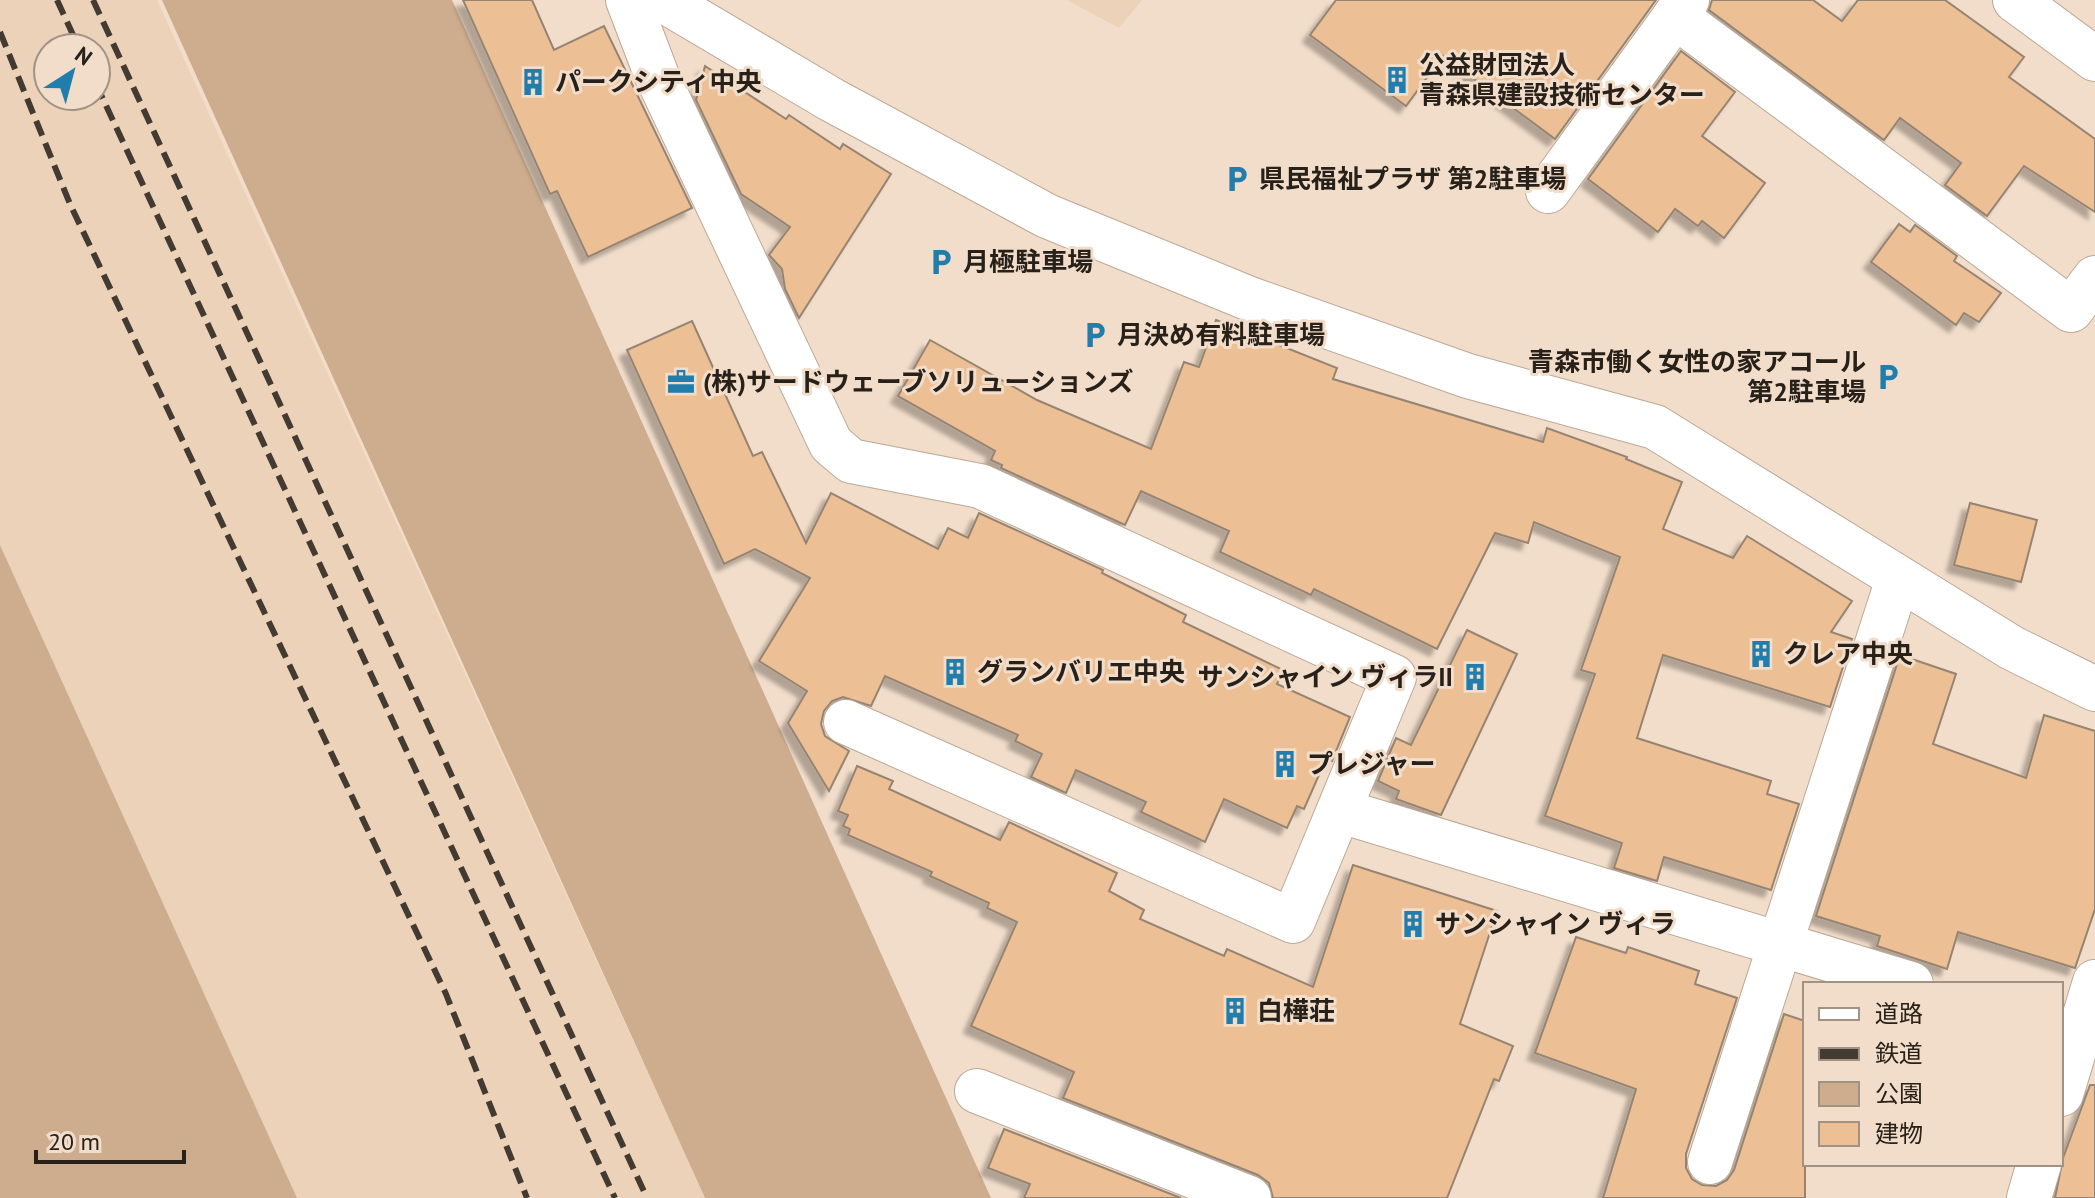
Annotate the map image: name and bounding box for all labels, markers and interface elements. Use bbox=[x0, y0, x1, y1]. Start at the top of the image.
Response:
north arrow bbox=[32, 32, 112, 112]
text: N bbox=[70, 40, 98, 71]
place label: 公益財団法人 青森県建設技術センター bbox=[1419, 48, 1705, 111]
place label: パークシティ中央 bbox=[555, 65, 761, 98]
building icon: 公益財団法人 青森県建設技術センター bbox=[1382, 65, 1412, 95]
building icon: パークシティ中央 bbox=[518, 67, 548, 97]
place label: 県民福祉プラザ 第2駐車場 bbox=[1259, 162, 1566, 195]
parking icon: 県民福祉プラザ 第2駐車場 bbox=[1222, 164, 1252, 194]
place label: 月極駐車場 bbox=[963, 245, 1093, 278]
parking icon: 月極駐車場 bbox=[926, 247, 956, 277]
place label: 月決め有料駐車場 bbox=[1117, 318, 1325, 351]
parking icon: 月決め有料駐車場 bbox=[1080, 320, 1110, 350]
place label: 青森市働く女性の家アコール 第2駐車場 bbox=[1528, 345, 1866, 408]
parking icon: 青森市働く女性の家アコール 第2駐車場 bbox=[1873, 362, 1903, 392]
place label: (株)サードウェーブソリューションズ bbox=[703, 365, 1133, 398]
office icon: (株)サードウェーブソリューションズ bbox=[666, 367, 696, 397]
place label: クレア中央 bbox=[1783, 637, 1913, 670]
building icon: クレア中央 bbox=[1746, 639, 1776, 669]
place label: グランバリエ中央 bbox=[977, 655, 1185, 688]
building icon: グランバリエ中央 bbox=[940, 657, 970, 687]
place label: サンシャイン ヴィラII bbox=[1198, 660, 1453, 693]
building icon: サンシャイン ヴィラII bbox=[1460, 662, 1490, 692]
place label: プレジャー bbox=[1307, 747, 1436, 780]
building icon: プレジャー bbox=[1270, 749, 1300, 779]
place label: サンシャイン ヴィラ bbox=[1435, 907, 1676, 940]
building icon: サンシャイン ヴィラ bbox=[1398, 909, 1428, 939]
legend bbox=[1803, 982, 2063, 1166]
place label: 白樺荘 bbox=[1257, 994, 1335, 1027]
building icon: 白樺荘 bbox=[1220, 996, 1250, 1026]
text: 道路 bbox=[1875, 998, 1923, 1029]
text: 鉄道 bbox=[1875, 1038, 1923, 1069]
text: 公園 bbox=[1875, 1078, 1923, 1109]
scale bar bbox=[36, 1114, 184, 1164]
text: 建物 bbox=[1875, 1118, 1923, 1149]
text: 20 m bbox=[48, 1126, 100, 1157]

